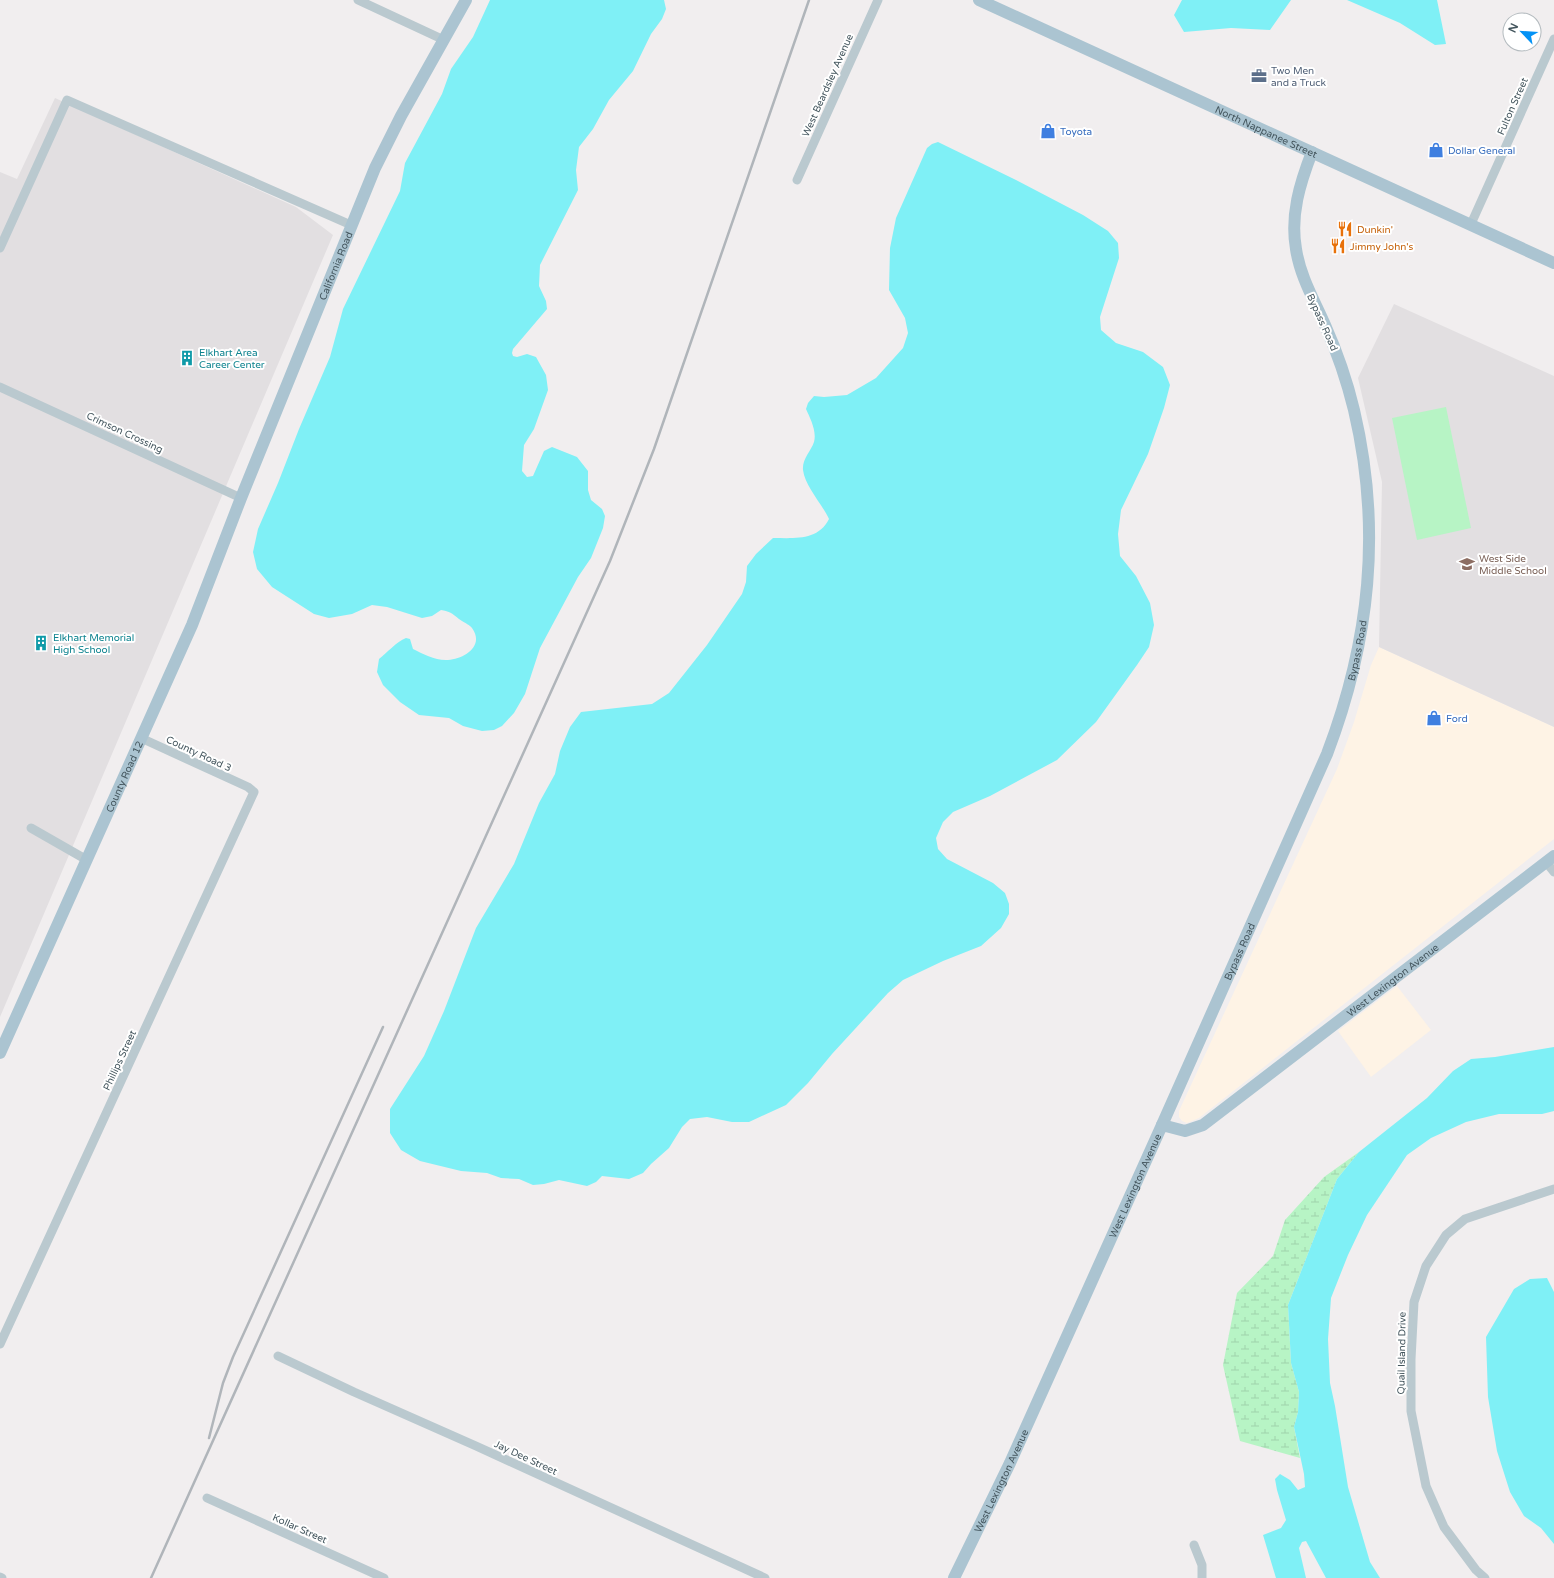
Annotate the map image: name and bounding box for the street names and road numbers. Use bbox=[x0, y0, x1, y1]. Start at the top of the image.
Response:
street label: West Beardsley Avenue bbox=[800, 32, 856, 139]
street label: Fulton Street bbox=[1495, 76, 1531, 137]
street label: North Nappanee Street bbox=[1213, 104, 1319, 161]
street label: California Road bbox=[317, 230, 356, 302]
street label: Bypass Road bbox=[1304, 292, 1340, 353]
street label: Crimson Crossing bbox=[84, 410, 165, 456]
street label: Bypass Road bbox=[1346, 619, 1370, 682]
street label: County Road 3 bbox=[164, 734, 233, 774]
street label: County Road 12 bbox=[104, 739, 146, 815]
street label: Bypass Road bbox=[1222, 921, 1258, 982]
street label: West Lexington Avenue bbox=[1345, 941, 1442, 1020]
street label: Phillips Street bbox=[101, 1028, 139, 1092]
street label: West Lexington Avenue bbox=[1107, 1132, 1164, 1240]
street label: Quail Island Drive bbox=[1395, 1311, 1409, 1394]
street label: West Lexington Avenue bbox=[972, 1427, 1031, 1535]
street label: Jay Dee Street bbox=[492, 1438, 559, 1478]
street label: Kollar Street bbox=[270, 1512, 329, 1546]

